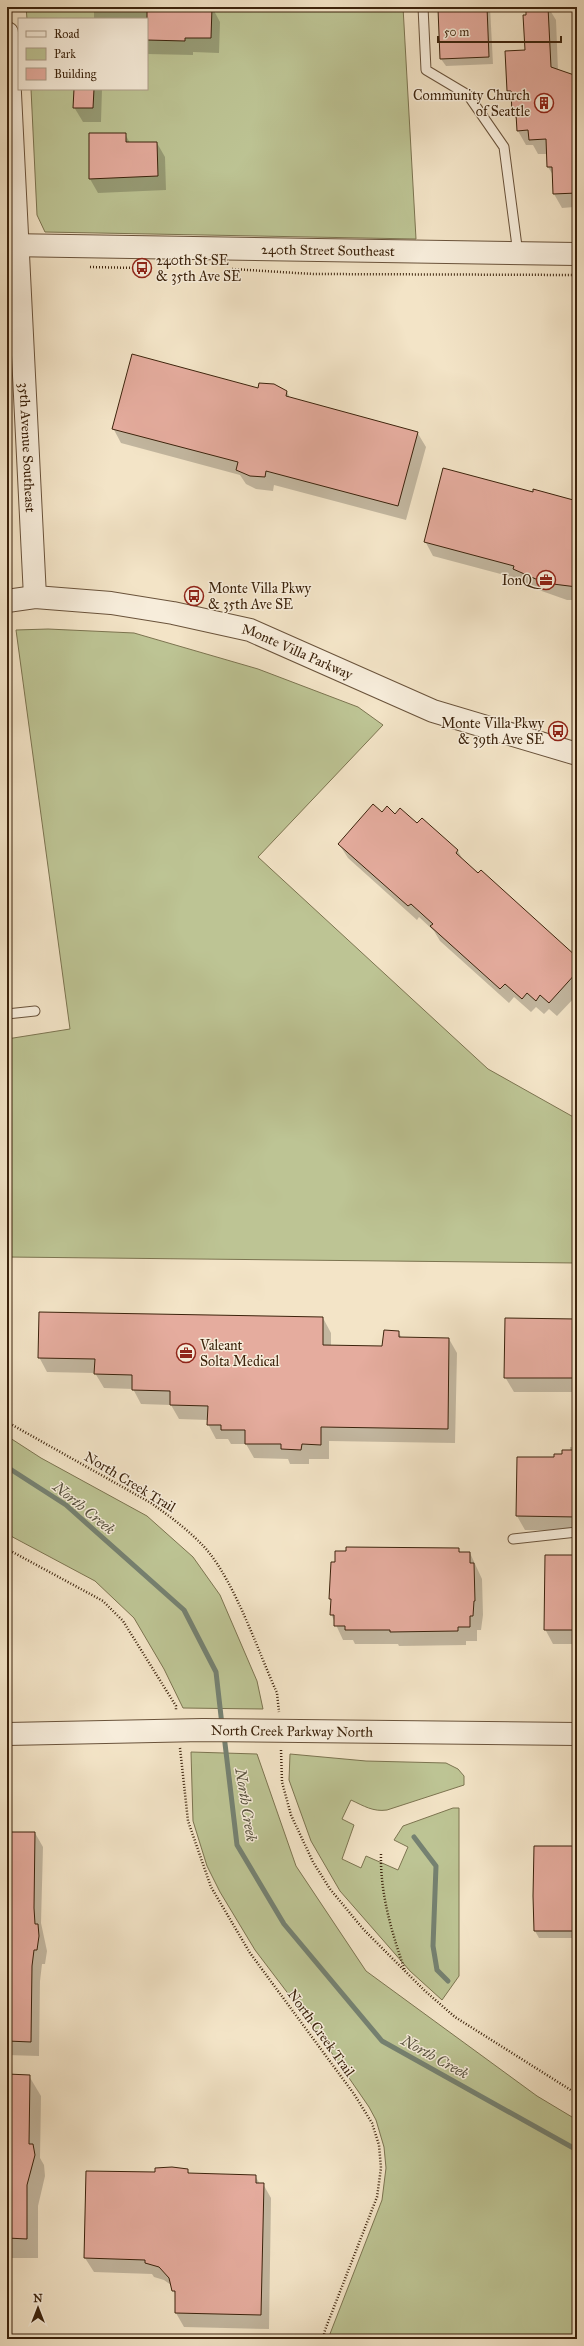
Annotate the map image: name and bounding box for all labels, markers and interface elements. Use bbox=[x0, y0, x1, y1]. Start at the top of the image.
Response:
legend bbox=[18, 18, 148, 90]
scale bar bbox=[438, 18, 561, 44]
text: 50 m bbox=[444, 25, 469, 39]
text: Road bbox=[54, 27, 80, 41]
text: Park bbox=[54, 47, 76, 61]
text: Building bbox=[54, 67, 97, 82]
place label: Community Church of Seattle bbox=[413, 87, 530, 120]
building icon: Community Church of Seattle bbox=[533, 92, 555, 114]
street label: 240th Street Southeast bbox=[261, 241, 395, 260]
place label: 240th St SE & 35th Ave SE bbox=[156, 252, 241, 285]
bus stop icon: 240th St SE & 35th Ave SE bbox=[131, 257, 153, 279]
street label: 35th Avenue Southeast bbox=[16, 382, 39, 513]
office icon: IonQ bbox=[535, 569, 557, 591]
place label: IonQ bbox=[502, 572, 542, 589]
place label: Monte Villa Pkwy & 35th Ave SE bbox=[208, 580, 311, 613]
bus stop icon: Monte Villa Pkwy & 35th Ave SE bbox=[183, 585, 205, 607]
street label: Monte Villa Parkway bbox=[240, 620, 356, 683]
place label: Monte Villa Pkwy & 39th Ave SE bbox=[441, 715, 544, 748]
bus stop icon: Monte Villa Pkwy & 39th Ave SE bbox=[547, 720, 569, 742]
place label: Valeant Solta Medical bbox=[199, 1337, 280, 1370]
office icon: Valeant Solta Medical bbox=[175, 1342, 197, 1364]
street label: North Creek Trail bbox=[81, 1448, 179, 1516]
water label: North Creek bbox=[50, 1478, 118, 1538]
street label: North Creek Parkway North bbox=[211, 1722, 373, 1740]
water label: North Creek bbox=[231, 1766, 261, 1843]
street label: North Creek Trail bbox=[284, 1986, 358, 2080]
water label: North Creek bbox=[397, 2031, 472, 2083]
north arrow bbox=[18, 2288, 58, 2328]
text: N bbox=[33, 2292, 43, 2305]

